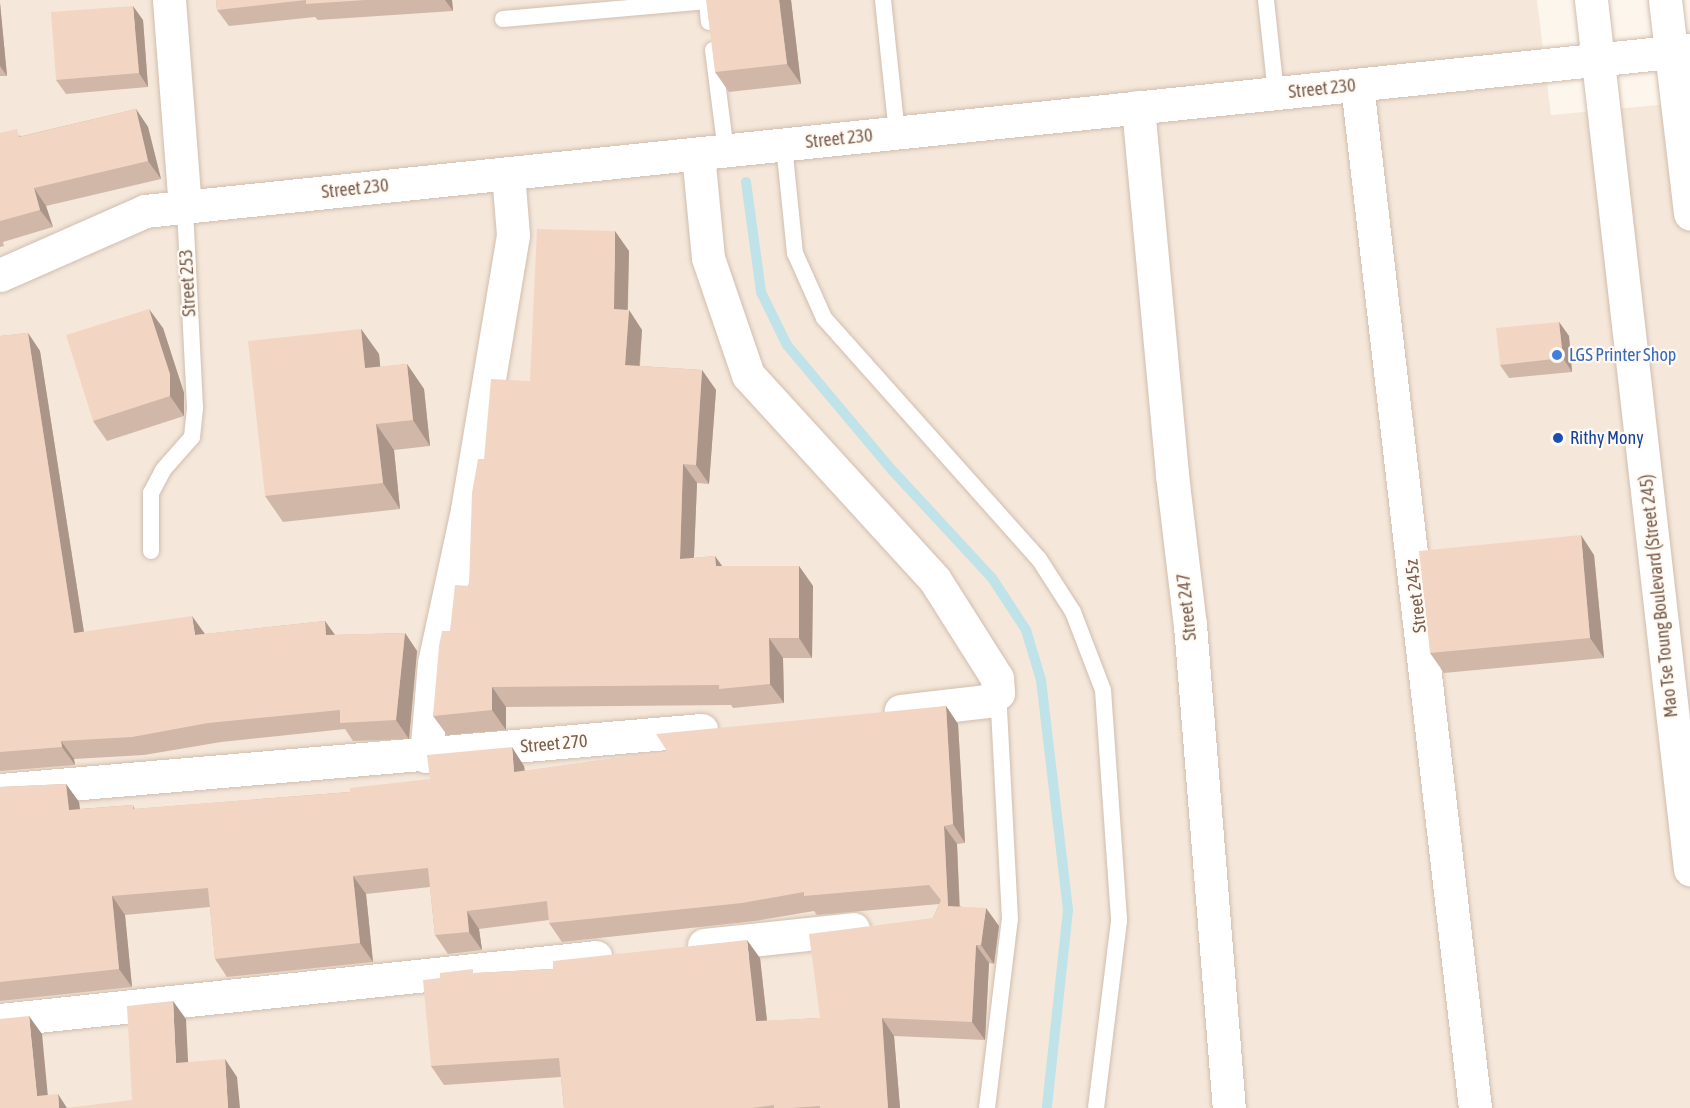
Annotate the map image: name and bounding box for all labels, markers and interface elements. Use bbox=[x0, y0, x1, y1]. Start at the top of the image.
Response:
street label: Street 230 bbox=[1287, 75, 1357, 103]
street label: Street 230 bbox=[804, 125, 874, 153]
street label: Street 230 bbox=[320, 175, 390, 203]
street label: Street 253 bbox=[175, 249, 201, 317]
place label: LGS Printer Shop bbox=[1569, 344, 1676, 366]
marker: LGS Printer Shop bbox=[1550, 348, 1564, 362]
place label: Rithy Mony bbox=[1570, 427, 1644, 449]
marker: Rithy Mony bbox=[1551, 431, 1565, 445]
street label: Mao Tse Toung Boulevard (Street 245) bbox=[1635, 473, 1683, 719]
street label: Street 245z bbox=[1401, 558, 1431, 634]
street label: Street 247 bbox=[1173, 572, 1201, 642]
street label: Street 270 bbox=[520, 730, 588, 758]

